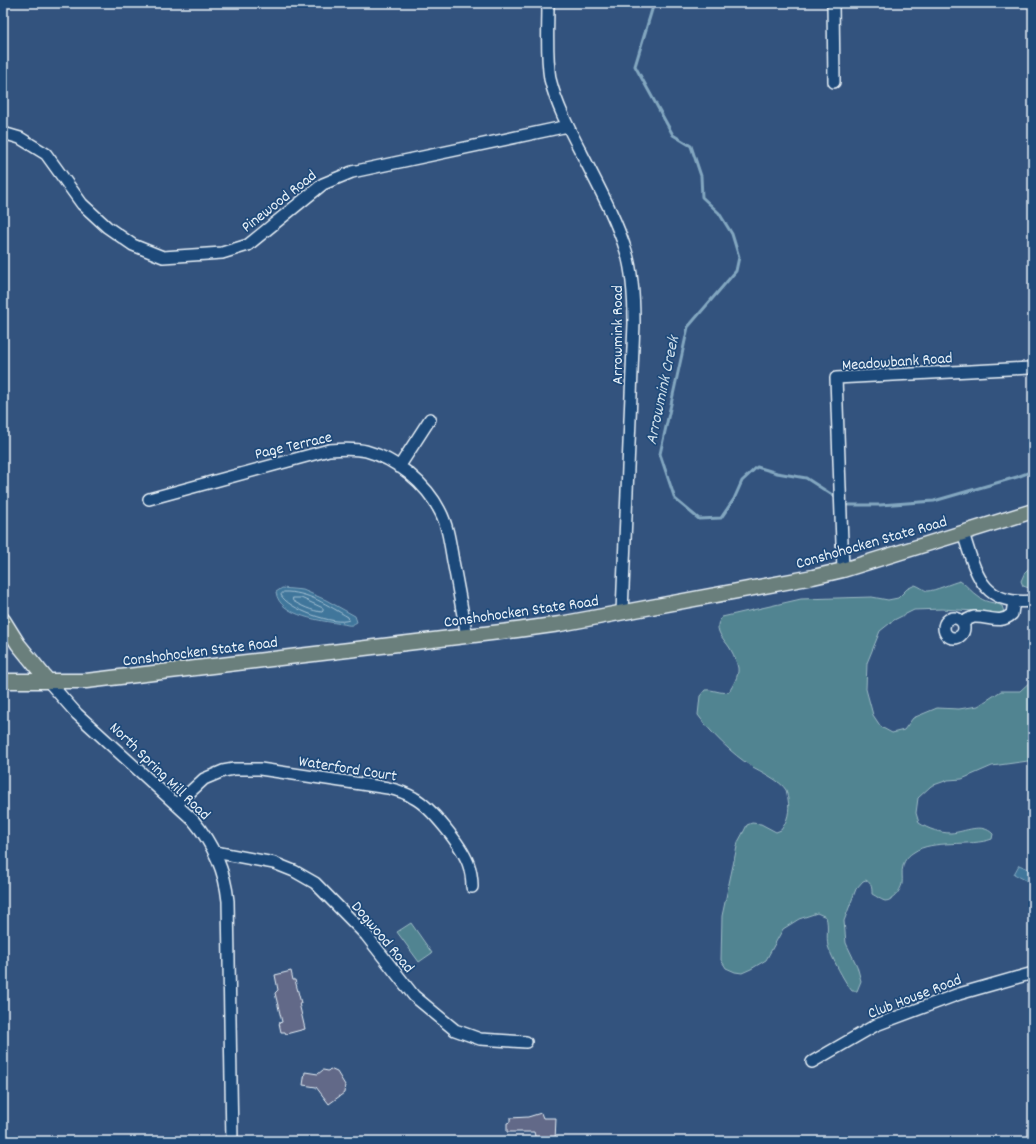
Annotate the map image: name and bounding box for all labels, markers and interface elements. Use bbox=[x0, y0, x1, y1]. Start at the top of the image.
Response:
street label: Pinewood Road bbox=[237, 165, 322, 239]
street label: Arrowmink Road bbox=[607, 285, 630, 385]
water label: Arrowmink Creek bbox=[641, 332, 688, 447]
street label: Meadowbank Road bbox=[841, 347, 953, 378]
street label: Page Terrace bbox=[253, 426, 335, 467]
street label: Conshohocken State Road bbox=[793, 511, 950, 576]
street label: Conshohocken State Road bbox=[442, 590, 600, 635]
street label: Conshohocken State Road bbox=[121, 632, 279, 673]
street label: North Spring Mill Road bbox=[104, 717, 215, 826]
street label: Waterford Court bbox=[297, 750, 398, 789]
street label: Dogwood Road bbox=[345, 896, 419, 979]
street label: Club House Road bbox=[865, 969, 965, 1026]

